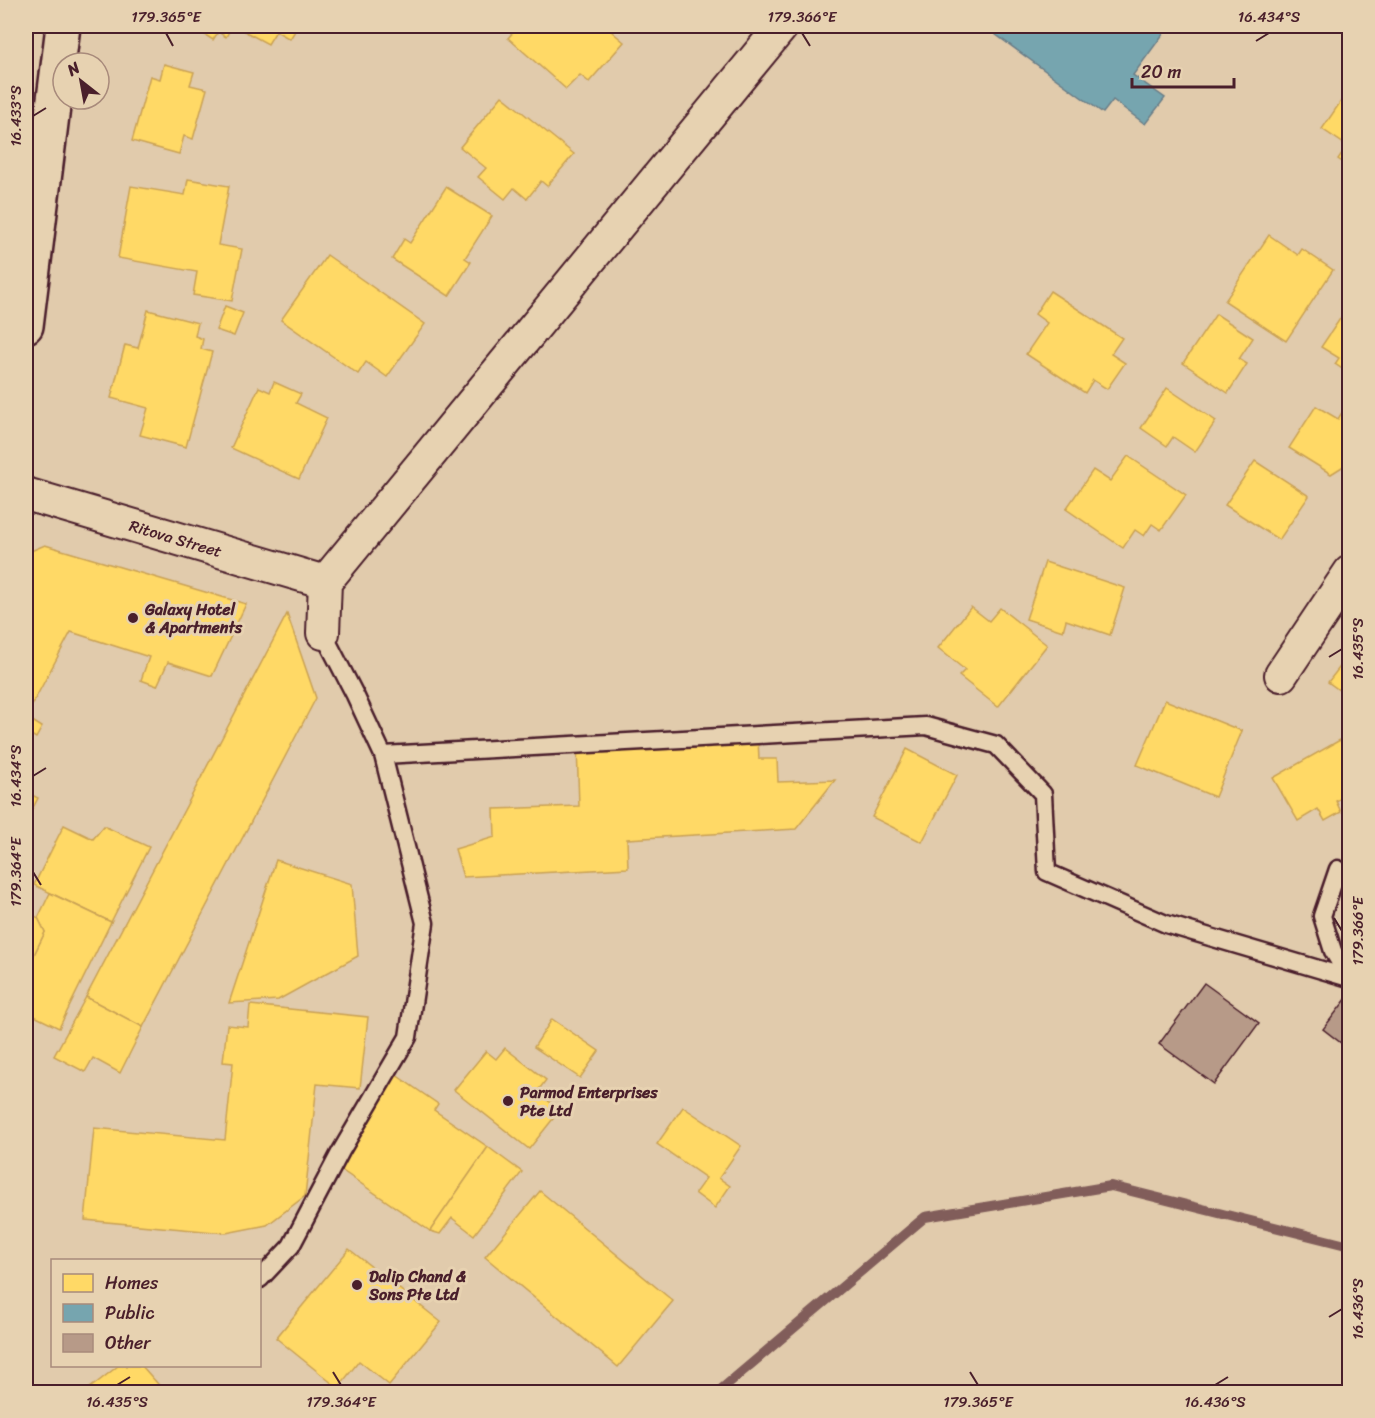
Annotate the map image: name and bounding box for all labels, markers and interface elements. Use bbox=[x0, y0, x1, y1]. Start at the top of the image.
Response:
text: 179.365°E bbox=[131, 4, 202, 30]
text: 179.366°E bbox=[768, 4, 838, 30]
text: 16.434°S bbox=[1238, 4, 1301, 30]
north arrow bbox=[51, 51, 111, 111]
scale bar bbox=[1132, 51, 1234, 89]
text: N bbox=[60, 53, 87, 84]
text: 20 m bbox=[1141, 56, 1181, 88]
text: 16.433°S bbox=[3, 85, 29, 147]
street label: Ritova Street bbox=[126, 511, 226, 565]
place label: Galaxy Hotel & Apartments bbox=[144, 595, 243, 642]
marker: Galaxy Hotel & Apartments bbox=[126, 611, 140, 625]
text: 16.435°S bbox=[1345, 617, 1371, 680]
text: 16.434°S bbox=[3, 744, 29, 807]
text: 179.364°E bbox=[3, 836, 29, 907]
text: 179.366°E bbox=[1345, 895, 1371, 965]
place label: Parmod Enterprises Pte Ltd bbox=[520, 1078, 658, 1125]
marker: Parmod Enterprises Pte Ltd bbox=[501, 1094, 515, 1108]
legend bbox=[51, 1259, 261, 1367]
place label: Dalip Chand & Sons Pte Ltd bbox=[368, 1262, 467, 1309]
text: Homes bbox=[105, 1267, 159, 1299]
marker: Dalip Chand & Sons Pte Ltd bbox=[350, 1278, 364, 1292]
text: 16.436°S bbox=[1345, 1278, 1371, 1340]
text: Public bbox=[105, 1297, 155, 1329]
text: Other bbox=[105, 1327, 152, 1359]
text: 16.435°S bbox=[86, 1389, 149, 1415]
text: 179.364°E bbox=[306, 1389, 377, 1415]
text: 179.365°E bbox=[943, 1389, 1014, 1415]
text: 16.436°S bbox=[1184, 1389, 1246, 1415]

